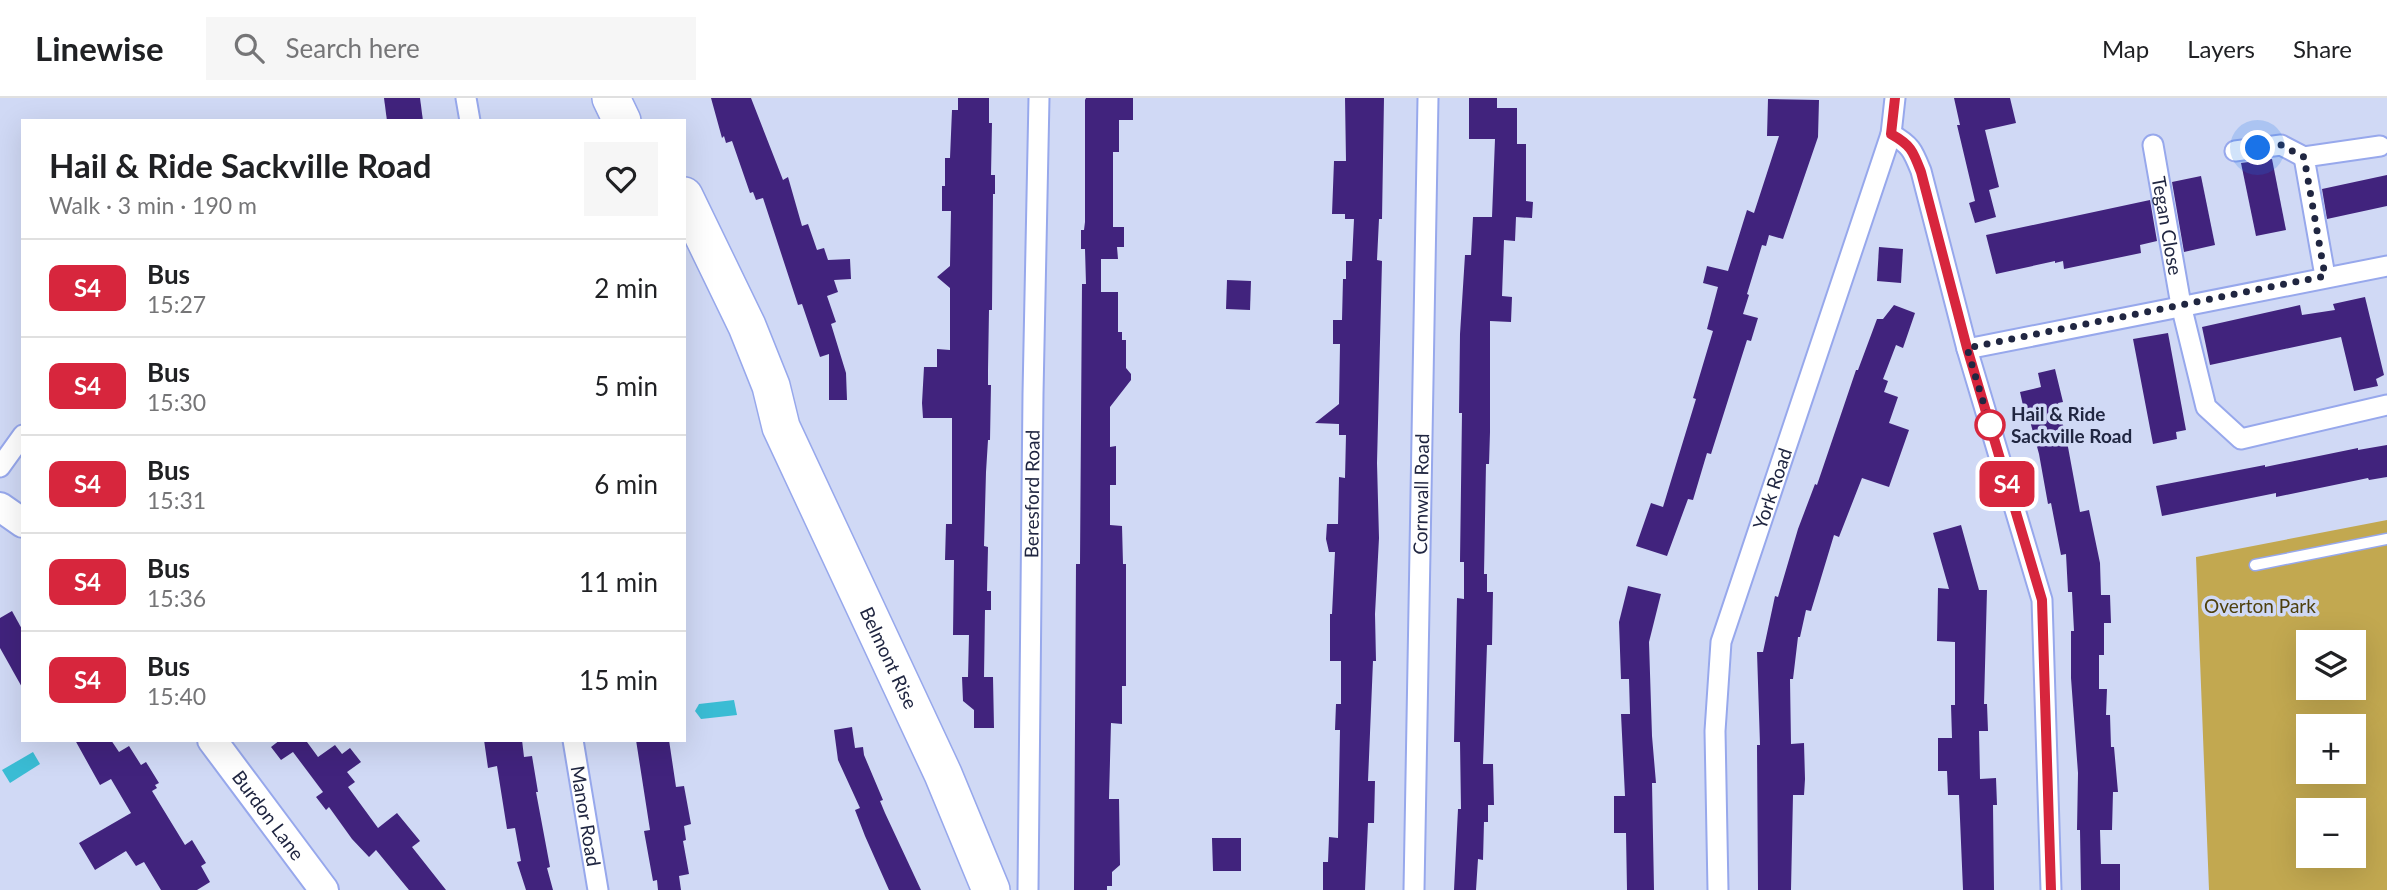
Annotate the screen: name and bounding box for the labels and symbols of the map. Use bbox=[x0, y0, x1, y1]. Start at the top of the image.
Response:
your location bbox=[2240, 130, 2275, 165]
street label: Tegan Close bbox=[2148, 174, 2188, 277]
place label: Hail & Ride Sackville Road bbox=[2011, 402, 2132, 447]
marker: Hail & Ride Sackville Road bbox=[1975, 410, 2005, 440]
street label: Beresford Road bbox=[1019, 430, 1044, 558]
street label: Cornwall Road bbox=[1408, 433, 1433, 555]
street label: York Road bbox=[1748, 445, 1796, 532]
line badge: S4 bbox=[1976, 461, 2038, 507]
park label: Overton Park bbox=[2204, 594, 2316, 617]
street label: Belmont Rise bbox=[856, 603, 923, 712]
street label: Manor Road bbox=[566, 764, 606, 868]
street label: Burdon Lane bbox=[228, 766, 310, 864]

